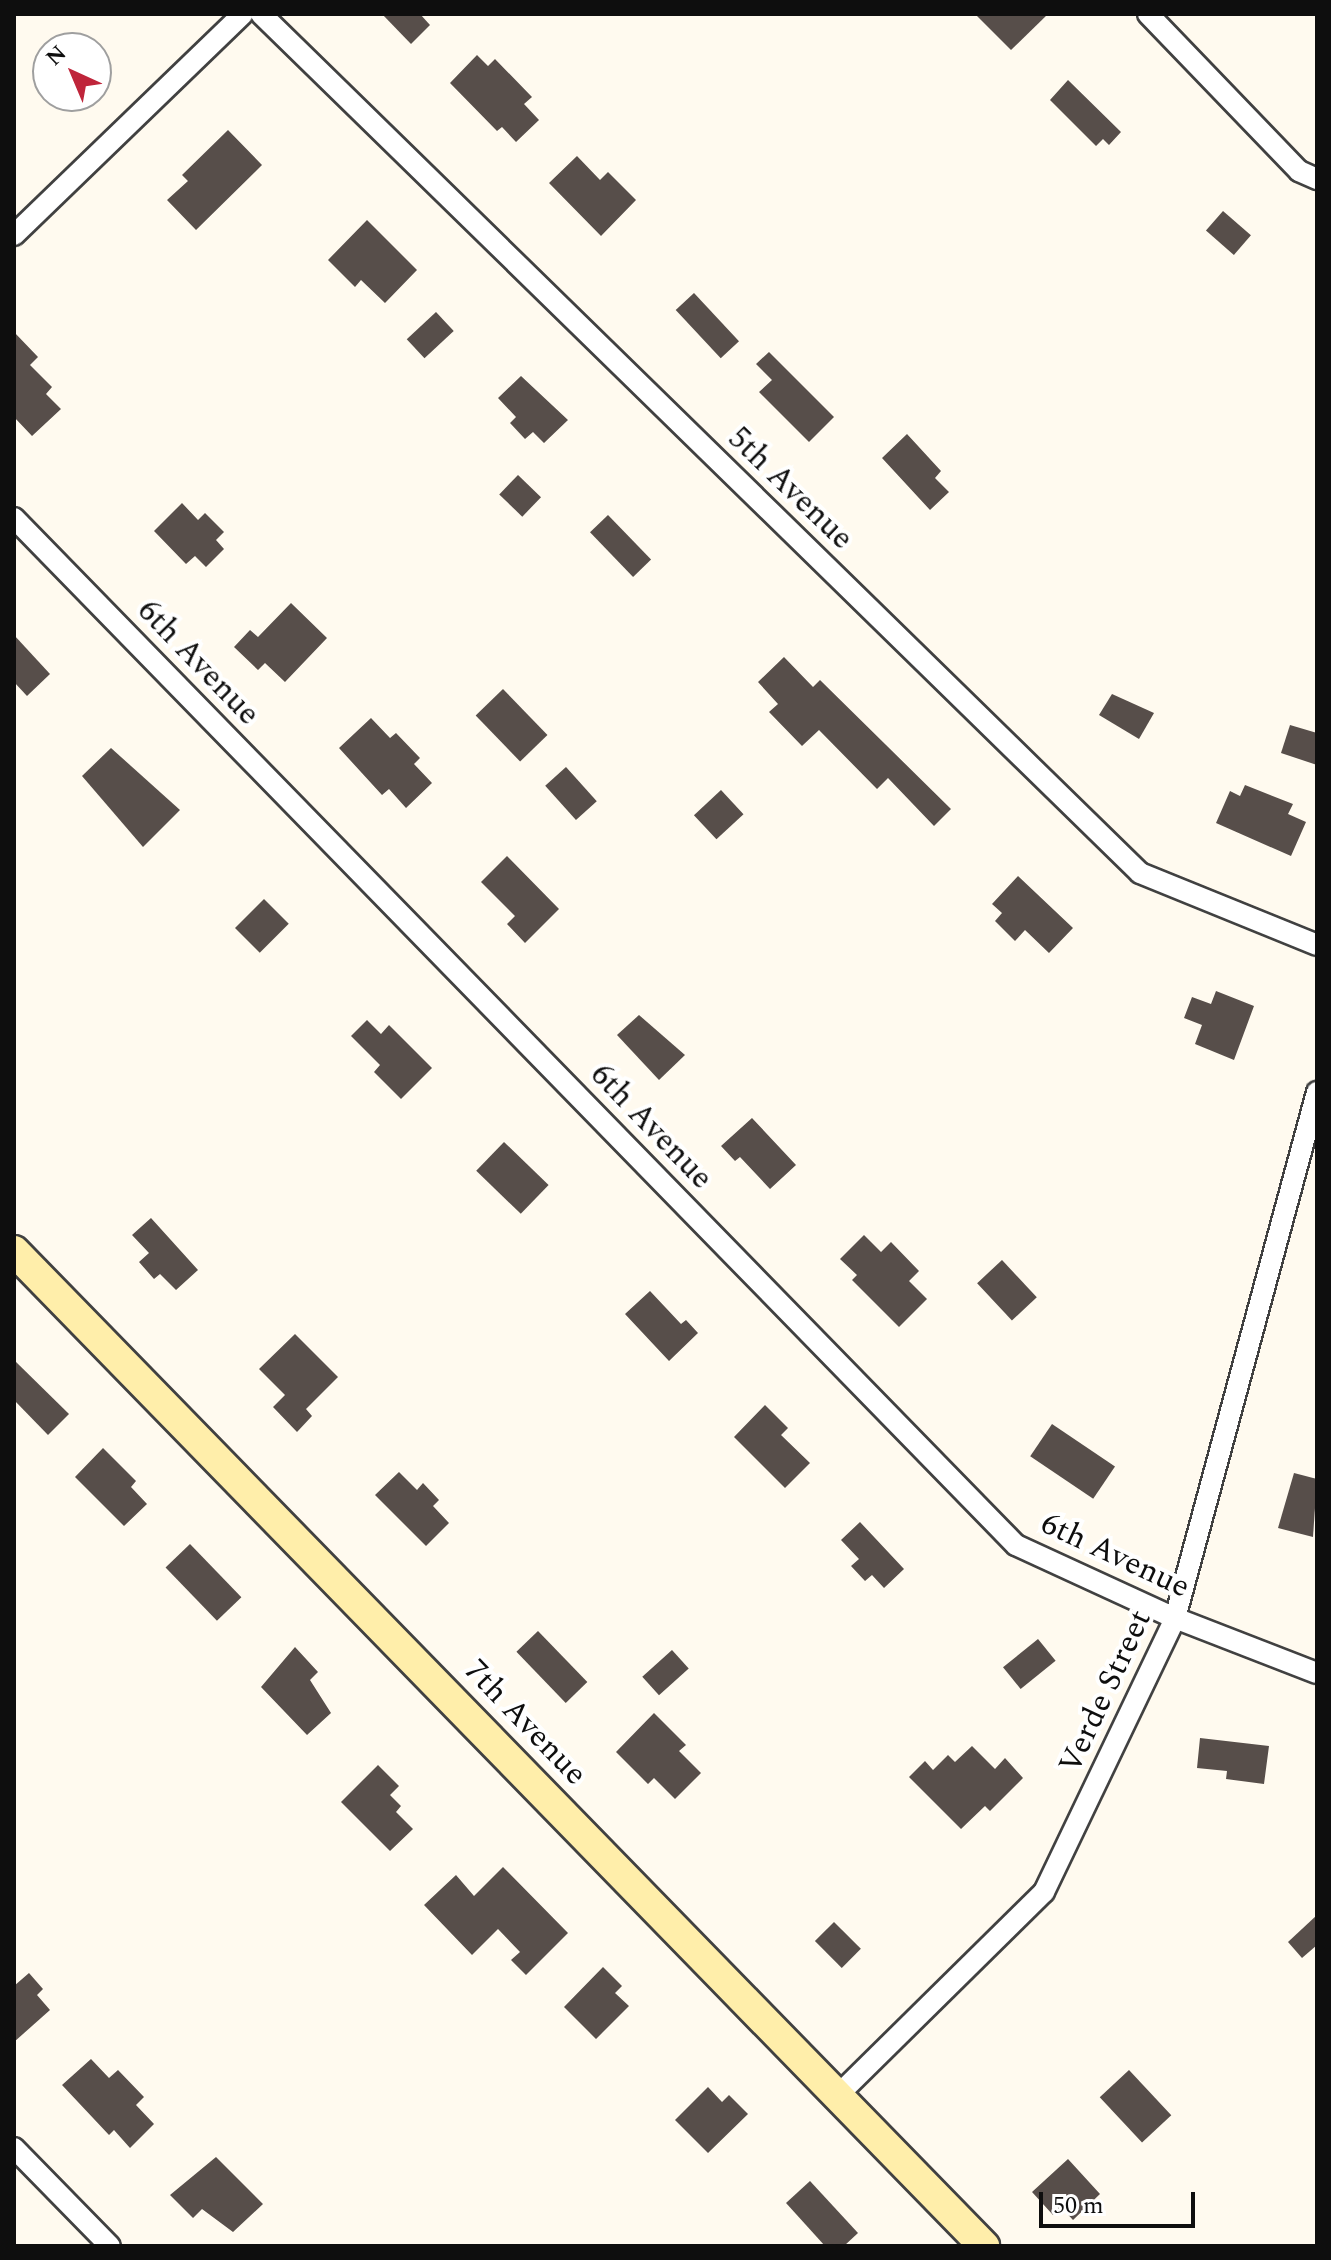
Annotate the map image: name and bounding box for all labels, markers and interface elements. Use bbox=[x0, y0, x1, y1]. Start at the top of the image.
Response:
north arrow bbox=[32, 32, 112, 112]
text: N bbox=[38, 38, 74, 74]
street label: 5th Avenue bbox=[719, 420, 861, 558]
street label: 6th Avenue bbox=[129, 592, 267, 734]
street label: 6th Avenue bbox=[582, 1056, 720, 1198]
street label: 6th Avenue bbox=[1035, 1505, 1195, 1607]
street label: Verde Street bbox=[1051, 1604, 1161, 1780]
street label: 7th Avenue bbox=[456, 1652, 594, 1794]
scale bar bbox=[1043, 2176, 1199, 2226]
text: 50 m bbox=[1053, 2188, 1104, 2224]

